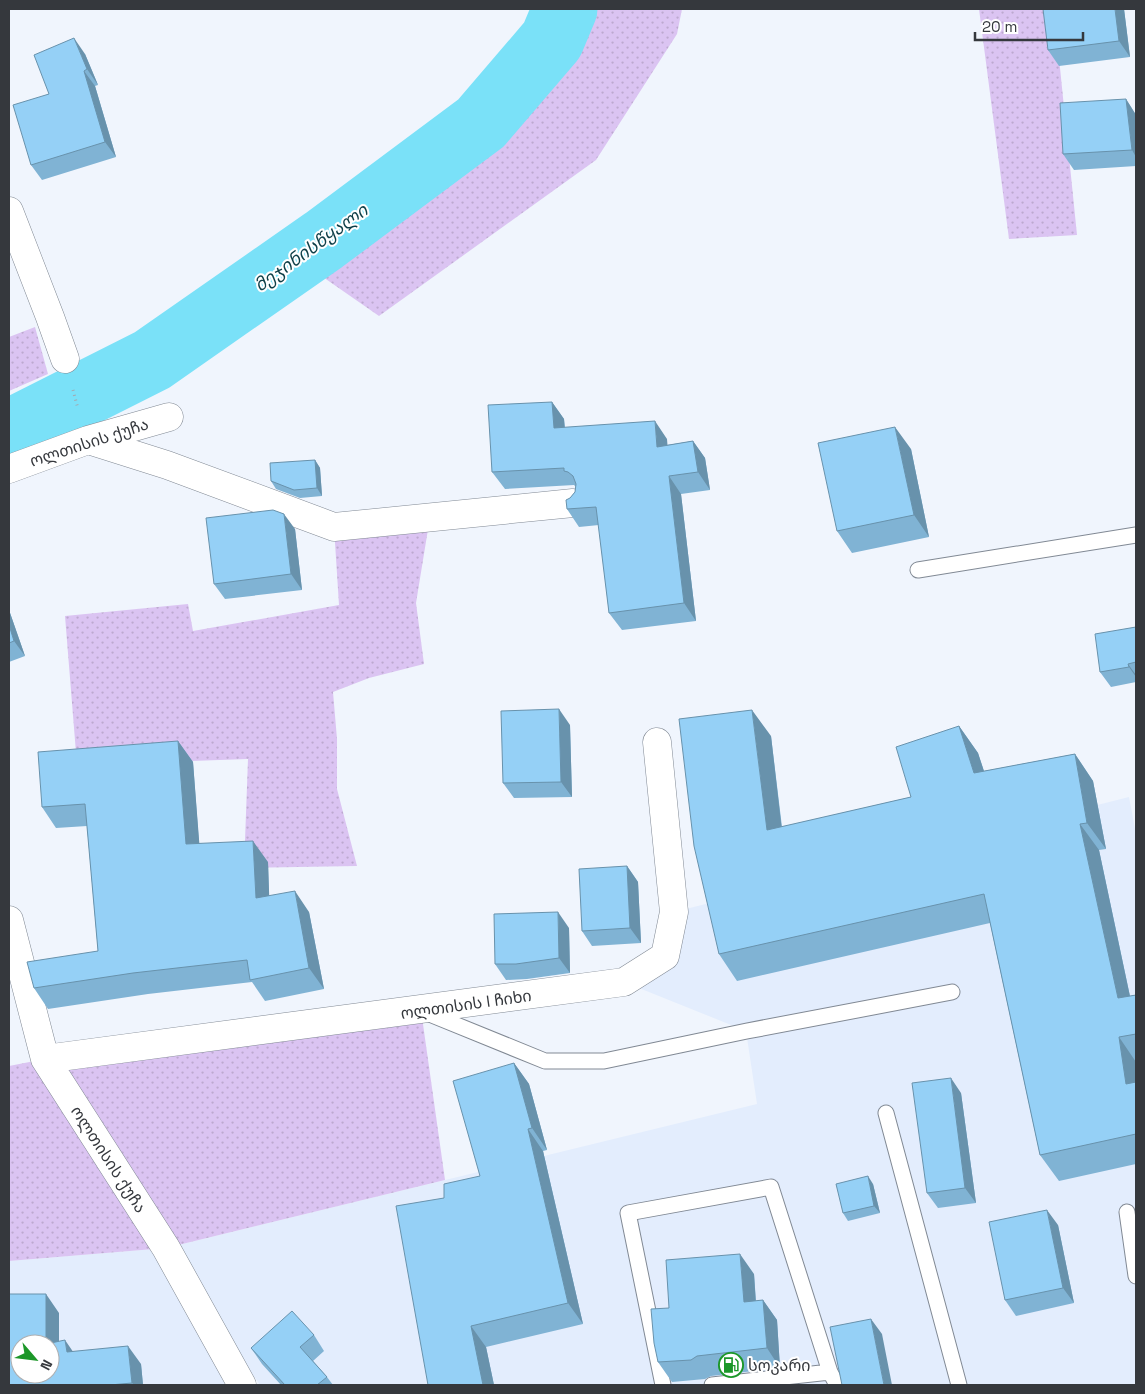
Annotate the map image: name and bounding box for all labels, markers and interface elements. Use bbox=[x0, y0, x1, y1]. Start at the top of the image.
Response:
scale bar bbox=[975, 10, 1082, 42]
text: 20 m bbox=[982, 17, 1017, 36]
water label: მეჯინისწყალი bbox=[249, 198, 373, 297]
street label: ოლთისის ქუჩა bbox=[27, 413, 151, 472]
street label: ოლთისის I ჩიხი bbox=[399, 985, 533, 1024]
street label: ოლთისის ქუჩა bbox=[66, 1102, 151, 1217]
north arrow bbox=[10, 1334, 60, 1384]
fuel station icon: სოკარი bbox=[718, 1352, 744, 1378]
place label: სოკარი bbox=[748, 1355, 810, 1376]
text: N bbox=[36, 1357, 57, 1373]

